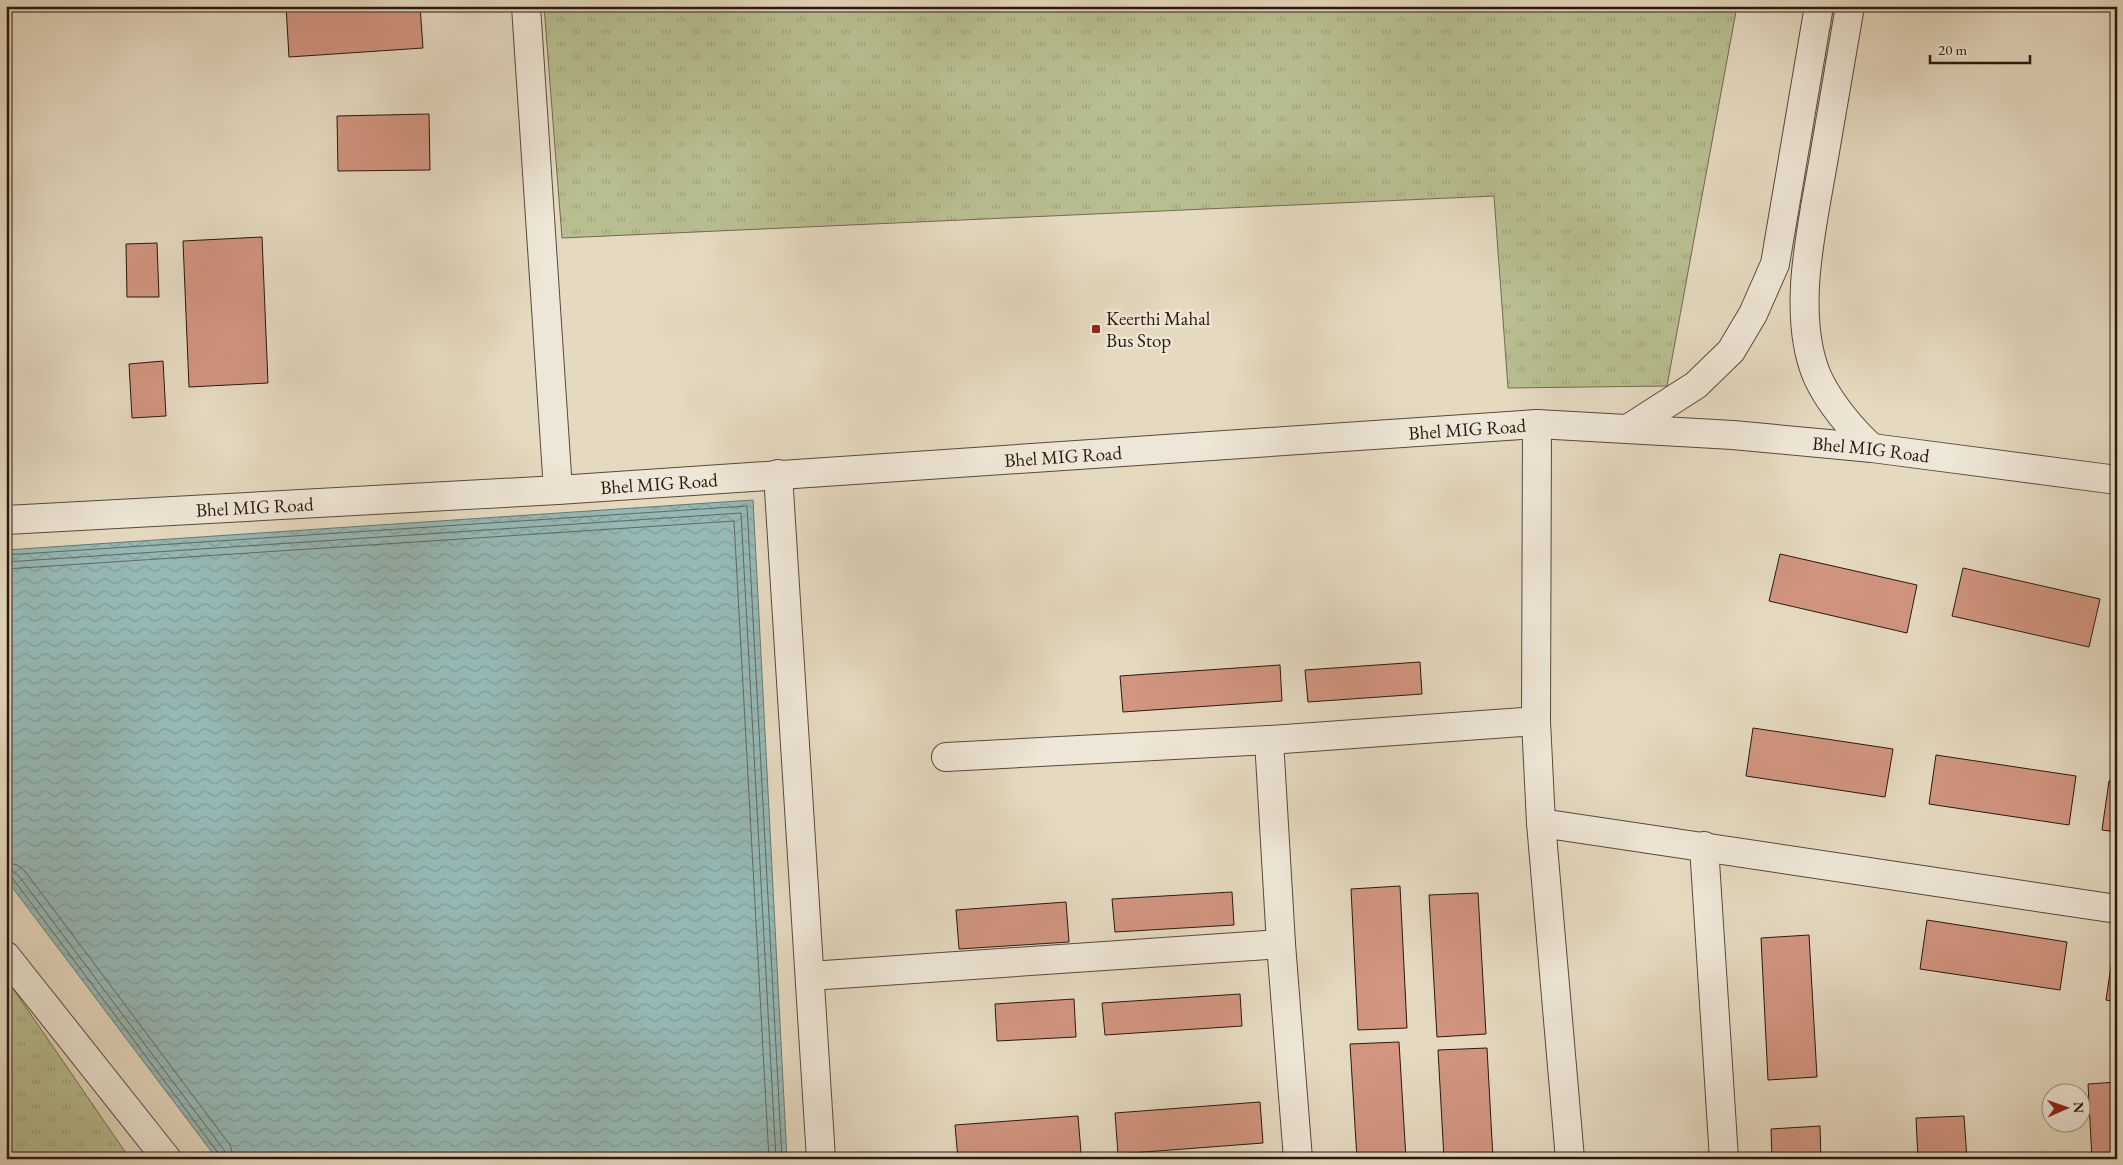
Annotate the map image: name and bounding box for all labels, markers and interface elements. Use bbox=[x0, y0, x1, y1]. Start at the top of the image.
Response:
scale bar bbox=[1930, 32, 2030, 64]
text: 20 m bbox=[1938, 40, 1967, 59]
place label: Keerthi Mahal Bus Stop bbox=[1106, 306, 1211, 353]
marker: Keerthi Mahal Bus Stop bbox=[1090, 323, 1102, 335]
street label: Bhel MIG Road bbox=[1408, 412, 1527, 445]
street label: Bhel MIG Road bbox=[1811, 430, 1931, 468]
street label: Bhel MIG Road bbox=[1003, 439, 1123, 472]
street label: Bhel MIG Road bbox=[599, 467, 719, 500]
street label: Bhel MIG Road bbox=[195, 491, 315, 522]
north arrow bbox=[2040, 1082, 2090, 1132]
text: N bbox=[2070, 1102, 2088, 1114]

